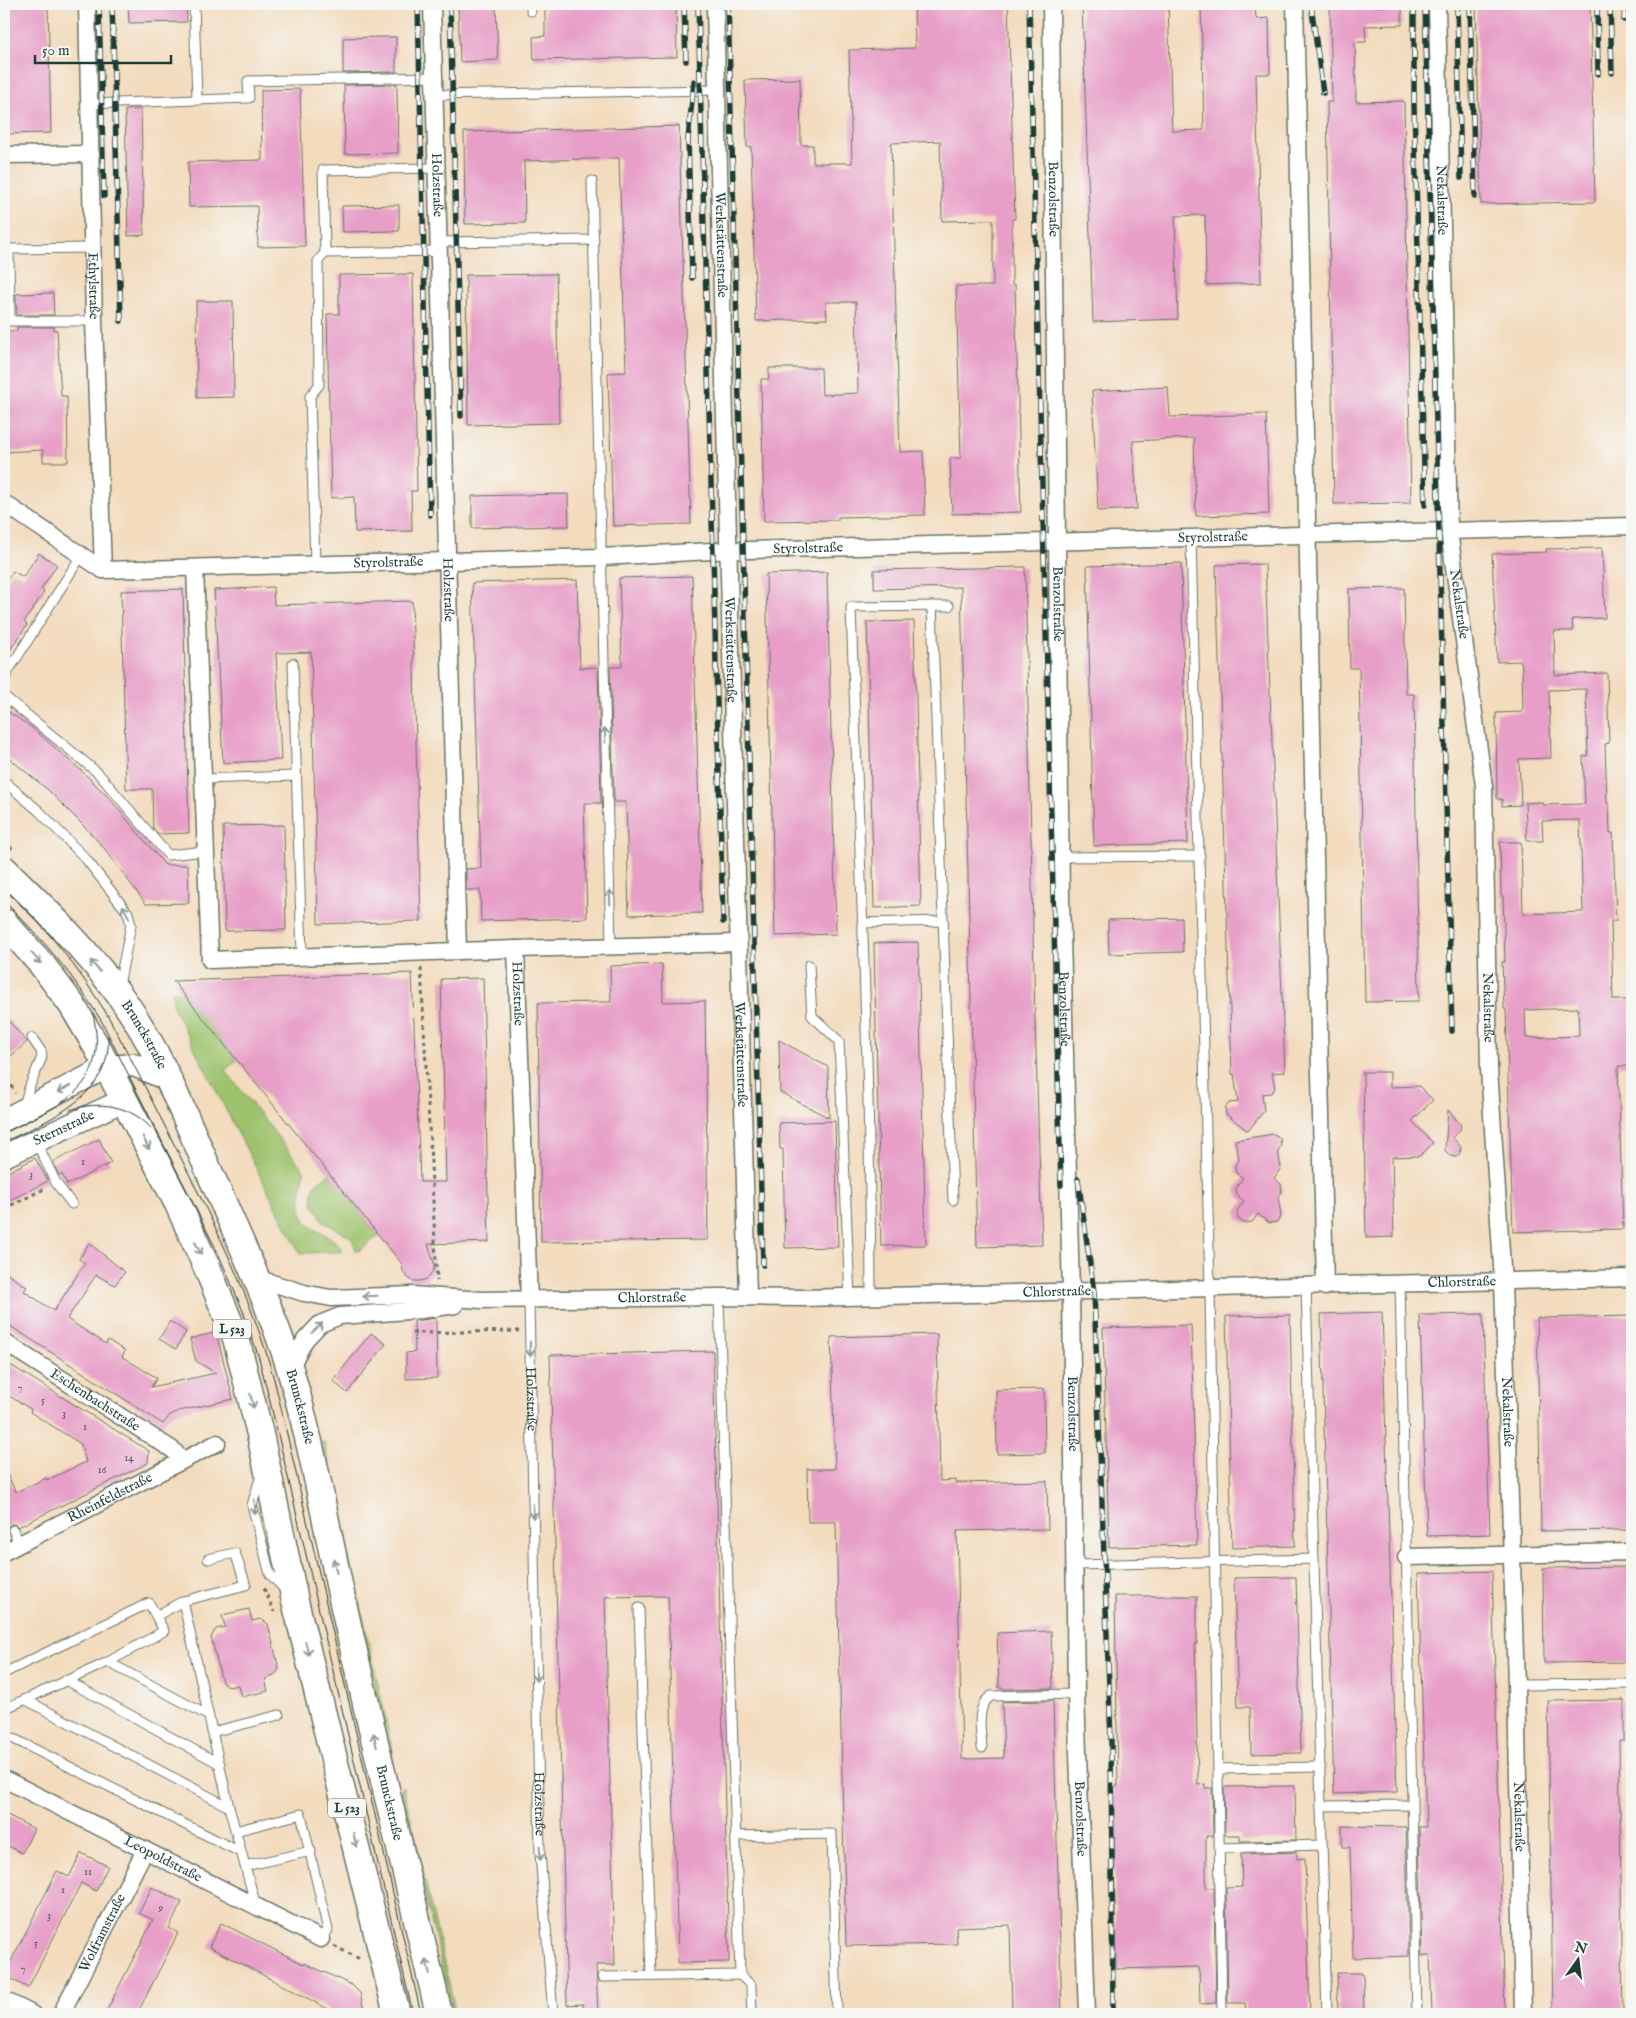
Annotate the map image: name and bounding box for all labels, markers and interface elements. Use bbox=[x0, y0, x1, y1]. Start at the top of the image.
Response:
scale bar bbox=[35, 32, 171, 64]
text: 50 m bbox=[42, 41, 70, 60]
street label: Holzstraße bbox=[427, 153, 447, 218]
street label: Benzolstraße bbox=[1044, 161, 1063, 237]
street label: Nekalstraße bbox=[1432, 165, 1451, 236]
street label: Werkstättenstraße bbox=[711, 192, 731, 298]
street label: Ethylstraße bbox=[83, 252, 103, 320]
street label: Styrolstraße bbox=[1178, 527, 1249, 547]
street label: Styrolstraße bbox=[773, 538, 844, 558]
street label: Styrolstraße bbox=[353, 553, 424, 572]
street label: Holzstraße bbox=[438, 557, 458, 623]
street label: Benzolstraße bbox=[1048, 566, 1067, 642]
street label: Nekalstraße bbox=[1445, 568, 1473, 641]
street label: Werkstättenstraße bbox=[720, 597, 741, 703]
one-way arrow bbox=[601, 727, 610, 743]
one-way arrow bbox=[605, 890, 615, 906]
one-way arrow bbox=[120, 905, 130, 920]
one-way arrow bbox=[30, 952, 42, 965]
one-way arrow bbox=[89, 959, 101, 972]
street label: Holzstraße bbox=[507, 961, 528, 1027]
street label: Benzolstraße bbox=[1054, 971, 1074, 1047]
street label: Nekalstraße bbox=[1478, 972, 1498, 1043]
street label: Brunckstraße bbox=[117, 997, 171, 1073]
street label: Werkstättenstraße bbox=[730, 1002, 751, 1108]
one-way arrow bbox=[57, 1085, 72, 1094]
street label: Sternstraße bbox=[30, 1106, 98, 1150]
one-way arrow bbox=[141, 1136, 151, 1151]
house number: 1 bbox=[81, 1155, 85, 1169]
house number: 3 bbox=[29, 1168, 33, 1182]
one-way arrow bbox=[194, 1241, 204, 1256]
street label: Chlorstraße bbox=[1427, 1272, 1497, 1292]
street label: Chlorstraße bbox=[1022, 1282, 1092, 1302]
street label: Chlorstraße bbox=[618, 1288, 687, 1307]
one-way arrow bbox=[363, 1292, 379, 1301]
road number: L 523 bbox=[213, 1320, 251, 1338]
one-way arrow bbox=[310, 1323, 323, 1334]
one-way arrow bbox=[525, 1340, 535, 1356]
street label: Eschenbachstraße bbox=[47, 1365, 144, 1436]
street label: Brunckstraße bbox=[281, 1367, 318, 1447]
street label: Holzstraße bbox=[521, 1367, 541, 1432]
street label: Benzolstraße bbox=[1063, 1376, 1082, 1452]
street label: Nekalstraße bbox=[1497, 1377, 1517, 1448]
house number: 7 bbox=[17, 1381, 23, 1395]
house number: 5 bbox=[41, 1393, 45, 1407]
one-way arrow bbox=[248, 1393, 257, 1409]
house number: 3 bbox=[62, 1407, 66, 1421]
house number: 1 bbox=[83, 1420, 87, 1434]
house number: 14 bbox=[124, 1451, 134, 1465]
house number: 16 bbox=[98, 1463, 107, 1477]
street label: Rheinfeldstraße bbox=[64, 1468, 156, 1527]
one-way arrow bbox=[250, 1499, 259, 1515]
one-way arrow bbox=[528, 1502, 538, 1519]
one-way arrow bbox=[330, 1558, 339, 1574]
one-way arrow bbox=[303, 1640, 312, 1656]
one-way arrow bbox=[532, 1665, 541, 1681]
one-way arrow bbox=[370, 1733, 379, 1749]
street label: Brunckstraße bbox=[372, 1763, 407, 1843]
street label: Holzstraße bbox=[529, 1772, 549, 1837]
street label: Benzolstraße bbox=[1070, 1781, 1091, 1857]
street label: Nekalstraße bbox=[1509, 1781, 1529, 1853]
road number: L 523 bbox=[328, 1799, 366, 1818]
street label: Leopoldstraße bbox=[121, 1832, 205, 1887]
one-way arrow bbox=[351, 1832, 360, 1848]
one-way arrow bbox=[536, 1845, 545, 1861]
house number: 11 bbox=[84, 1865, 92, 1879]
house number: 1 bbox=[61, 1883, 65, 1897]
street label: Wolframstraße bbox=[75, 1890, 130, 1975]
house number: 9 bbox=[158, 1901, 164, 1915]
house number: 3 bbox=[47, 1909, 51, 1923]
house number: 5 bbox=[34, 1936, 38, 1950]
north arrow bbox=[1554, 1936, 1604, 1986]
text: N bbox=[1572, 1938, 1589, 1959]
one-way arrow bbox=[423, 1959, 432, 1975]
house number: 7 bbox=[20, 1962, 26, 1976]

